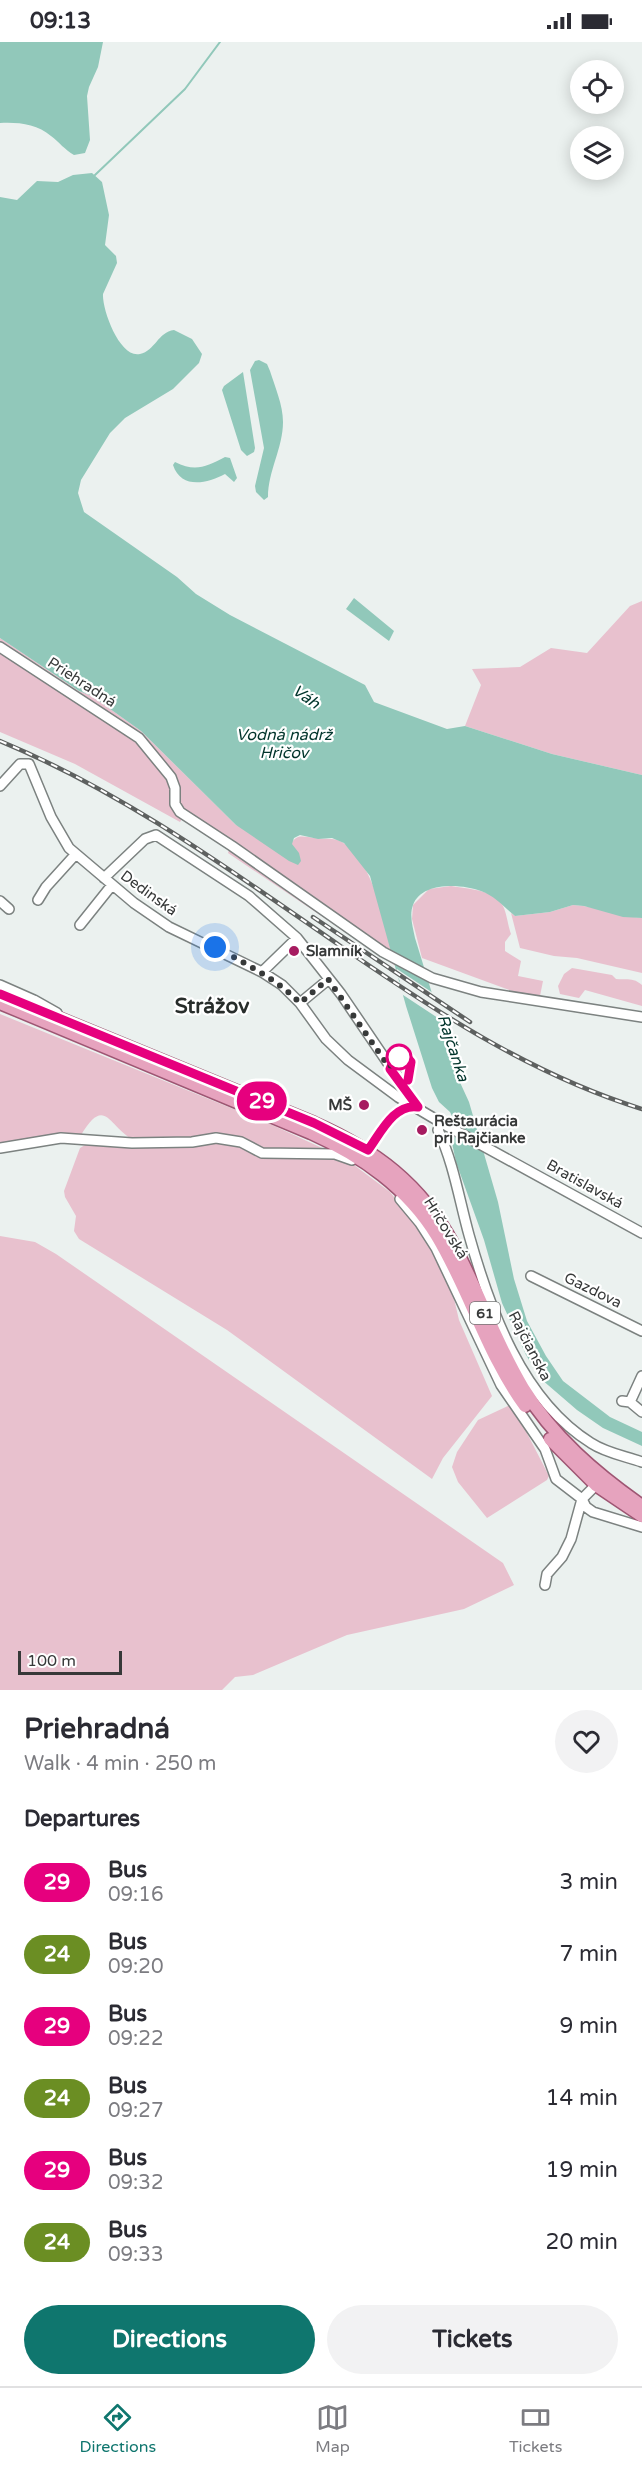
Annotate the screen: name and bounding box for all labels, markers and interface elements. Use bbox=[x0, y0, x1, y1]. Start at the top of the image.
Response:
text: 09:13 bbox=[30, 8, 91, 34]
map controls bbox=[570, 60, 624, 180]
button: locate bbox=[570, 60, 624, 114]
button: layers bbox=[570, 126, 624, 180]
street label: Priehradná bbox=[44, 653, 120, 711]
water label: Váh bbox=[288, 681, 325, 714]
water label: Vodná nádrž Hričov bbox=[236, 725, 334, 763]
street label: Dedinská bbox=[117, 866, 181, 920]
your location bbox=[200, 932, 230, 962]
place label: Slamník bbox=[306, 942, 362, 960]
marker: Slamník bbox=[287, 944, 301, 958]
district label: Strážov bbox=[175, 994, 249, 1019]
water label: Rajčanka bbox=[433, 1012, 474, 1085]
unlabelled marker bbox=[386, 1044, 412, 1070]
line badge: 29 bbox=[235, 1082, 289, 1120]
text: 29 bbox=[249, 1089, 275, 1114]
place label: MŠ bbox=[328, 1096, 352, 1114]
marker: MŠ bbox=[357, 1098, 371, 1112]
place label: Reštaurácia pri Rajčianke bbox=[434, 1112, 526, 1148]
marker: Reštaurácia pri Rajčianke bbox=[415, 1123, 429, 1137]
street label: Bratislavská bbox=[544, 1156, 626, 1212]
street label: Hričovská bbox=[420, 1194, 472, 1262]
street label: Gazdova bbox=[561, 1268, 625, 1312]
road number: 61 bbox=[470, 1302, 500, 1324]
street label: Rajčianska bbox=[505, 1308, 555, 1384]
scale bar bbox=[18, 1648, 122, 1676]
text: 100 m bbox=[27, 1651, 76, 1671]
button: heart bbox=[555, 1710, 618, 1773]
text: Priehradná bbox=[24, 1712, 170, 1746]
text: Walk · 4 min · 250 m bbox=[24, 1752, 216, 1776]
text: Departures bbox=[24, 1806, 140, 1832]
text: Bus bbox=[108, 1857, 147, 1883]
text: 3 min bbox=[559, 1869, 618, 1895]
text: 29 bbox=[44, 1870, 70, 1895]
text: 09:16 bbox=[108, 1883, 163, 1907]
text: Bus bbox=[108, 1929, 147, 1955]
text: 7 min bbox=[559, 1941, 618, 1967]
text: 24 bbox=[44, 1942, 70, 1967]
text: 09:20 bbox=[108, 1955, 163, 1979]
text: Bus bbox=[108, 2001, 147, 2027]
text: 9 min bbox=[559, 2013, 618, 2039]
text: 29 bbox=[44, 2014, 70, 2039]
text: 09:22 bbox=[108, 2027, 163, 2051]
text: Bus bbox=[108, 2073, 147, 2099]
text: 14 min bbox=[546, 2085, 618, 2111]
text: 24 bbox=[44, 2086, 70, 2111]
text: 09:27 bbox=[108, 2099, 163, 2123]
text: Bus bbox=[108, 2145, 147, 2171]
text: 19 min bbox=[546, 2157, 618, 2183]
text: 29 bbox=[44, 2158, 70, 2183]
text: 09:32 bbox=[108, 2171, 163, 2195]
text: Bus bbox=[108, 2217, 147, 2243]
text: 20 min bbox=[546, 2229, 618, 2255]
text: 24 bbox=[44, 2230, 70, 2255]
text: 09:33 bbox=[108, 2243, 163, 2267]
button: Directions bbox=[24, 2305, 315, 2374]
button: Tickets bbox=[327, 2305, 618, 2374]
tab: Directions bbox=[80, 2401, 156, 2457]
tab: Map bbox=[315, 2401, 350, 2457]
tab: Tickets bbox=[509, 2401, 562, 2457]

